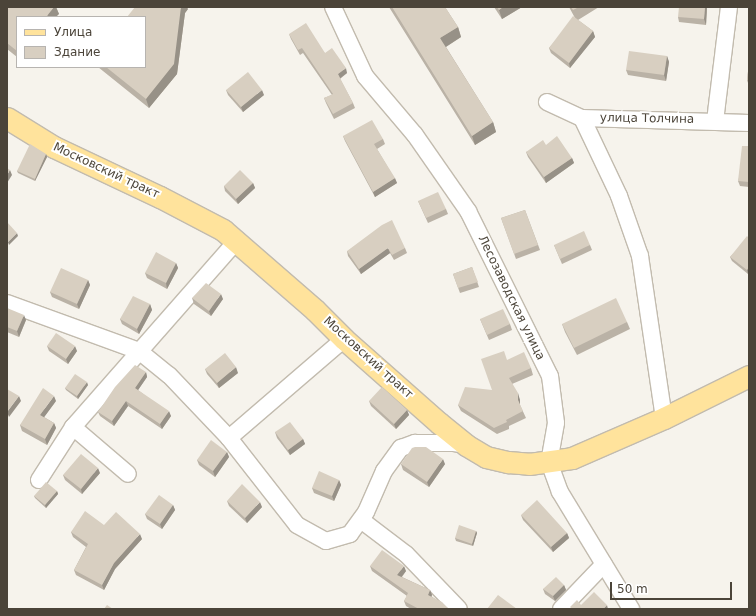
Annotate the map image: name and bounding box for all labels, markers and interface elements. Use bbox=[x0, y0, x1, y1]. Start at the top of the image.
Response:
legend bbox=[16, 16, 146, 68]
text: Улица bbox=[54, 25, 92, 39]
text: Здание bbox=[54, 45, 100, 59]
street label: улица Толчина bbox=[600, 111, 694, 127]
street label: Московский тракт bbox=[51, 140, 161, 202]
street label: Лесозаводская улица bbox=[474, 233, 548, 363]
street label: Московский тракт bbox=[320, 314, 416, 402]
scale bar bbox=[612, 574, 734, 600]
text: 50 m bbox=[617, 582, 648, 596]

